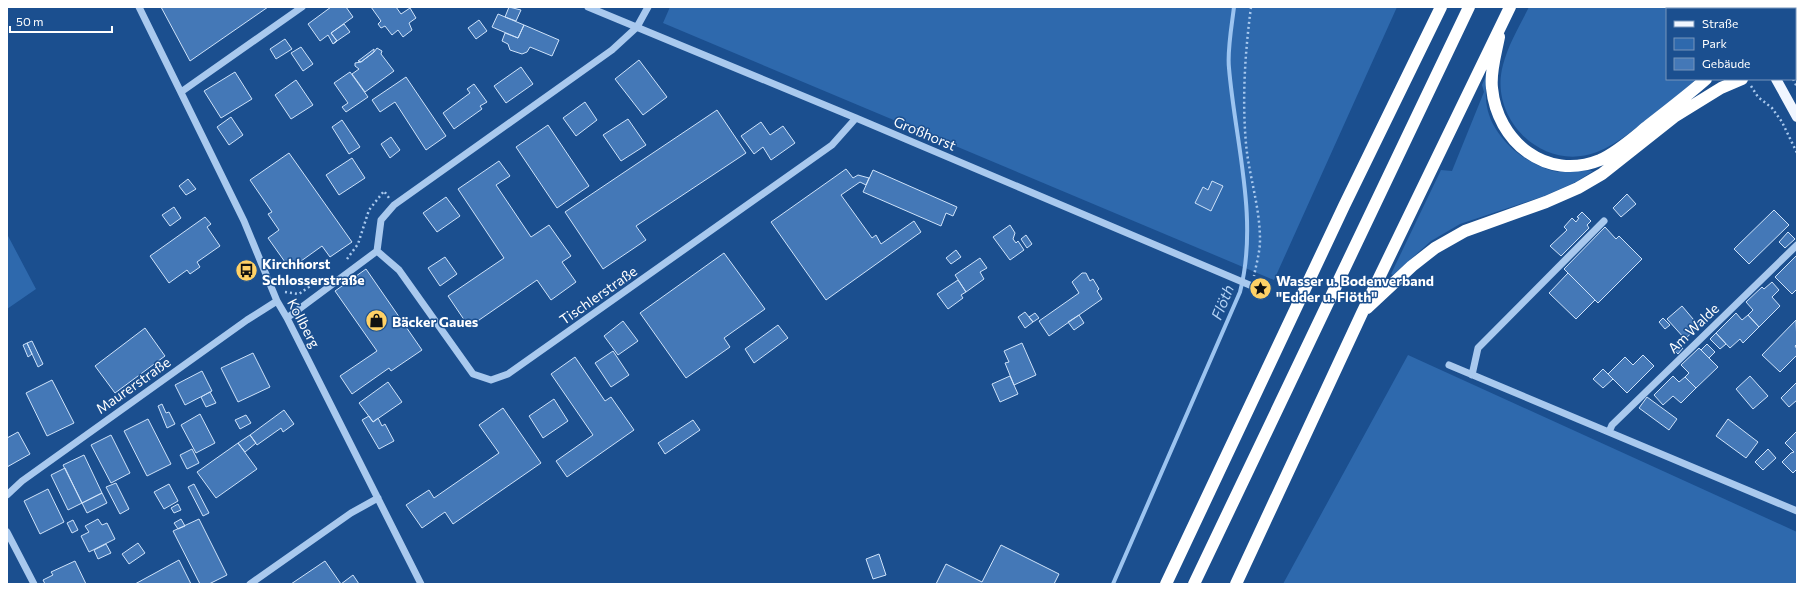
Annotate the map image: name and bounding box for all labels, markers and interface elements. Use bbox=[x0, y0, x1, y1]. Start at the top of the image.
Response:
scale bar bbox=[10, 8, 112, 34]
legend bbox=[1666, 8, 1796, 80]
text: 50 m bbox=[16, 14, 44, 28]
text: Straße bbox=[1702, 16, 1738, 30]
text: Park bbox=[1702, 36, 1728, 50]
text: Gebäude bbox=[1702, 56, 1750, 70]
street label: Großhorst bbox=[891, 112, 959, 154]
place label: Kirchhorst Schlosserstraße bbox=[262, 255, 365, 288]
bus stop icon: Kirchhorst Schlosserstraße bbox=[233, 258, 259, 284]
street label: Tischlerstraße bbox=[556, 262, 640, 328]
place label: Wasser u. Bodenverband "Edder u. Flöth" bbox=[1276, 272, 1434, 305]
place icon: Wasser u. Bodenverband "Edder u. Flöth" bbox=[1247, 275, 1273, 301]
water label: Flöth bbox=[1207, 282, 1237, 322]
street label: Kollberg bbox=[284, 296, 324, 351]
street label: Am Walde bbox=[1664, 299, 1722, 357]
shop icon: Bäcker Gaues bbox=[364, 308, 390, 334]
place label: Bäcker Gaues bbox=[392, 313, 479, 330]
street label: Maurerstraße bbox=[92, 353, 174, 417]

